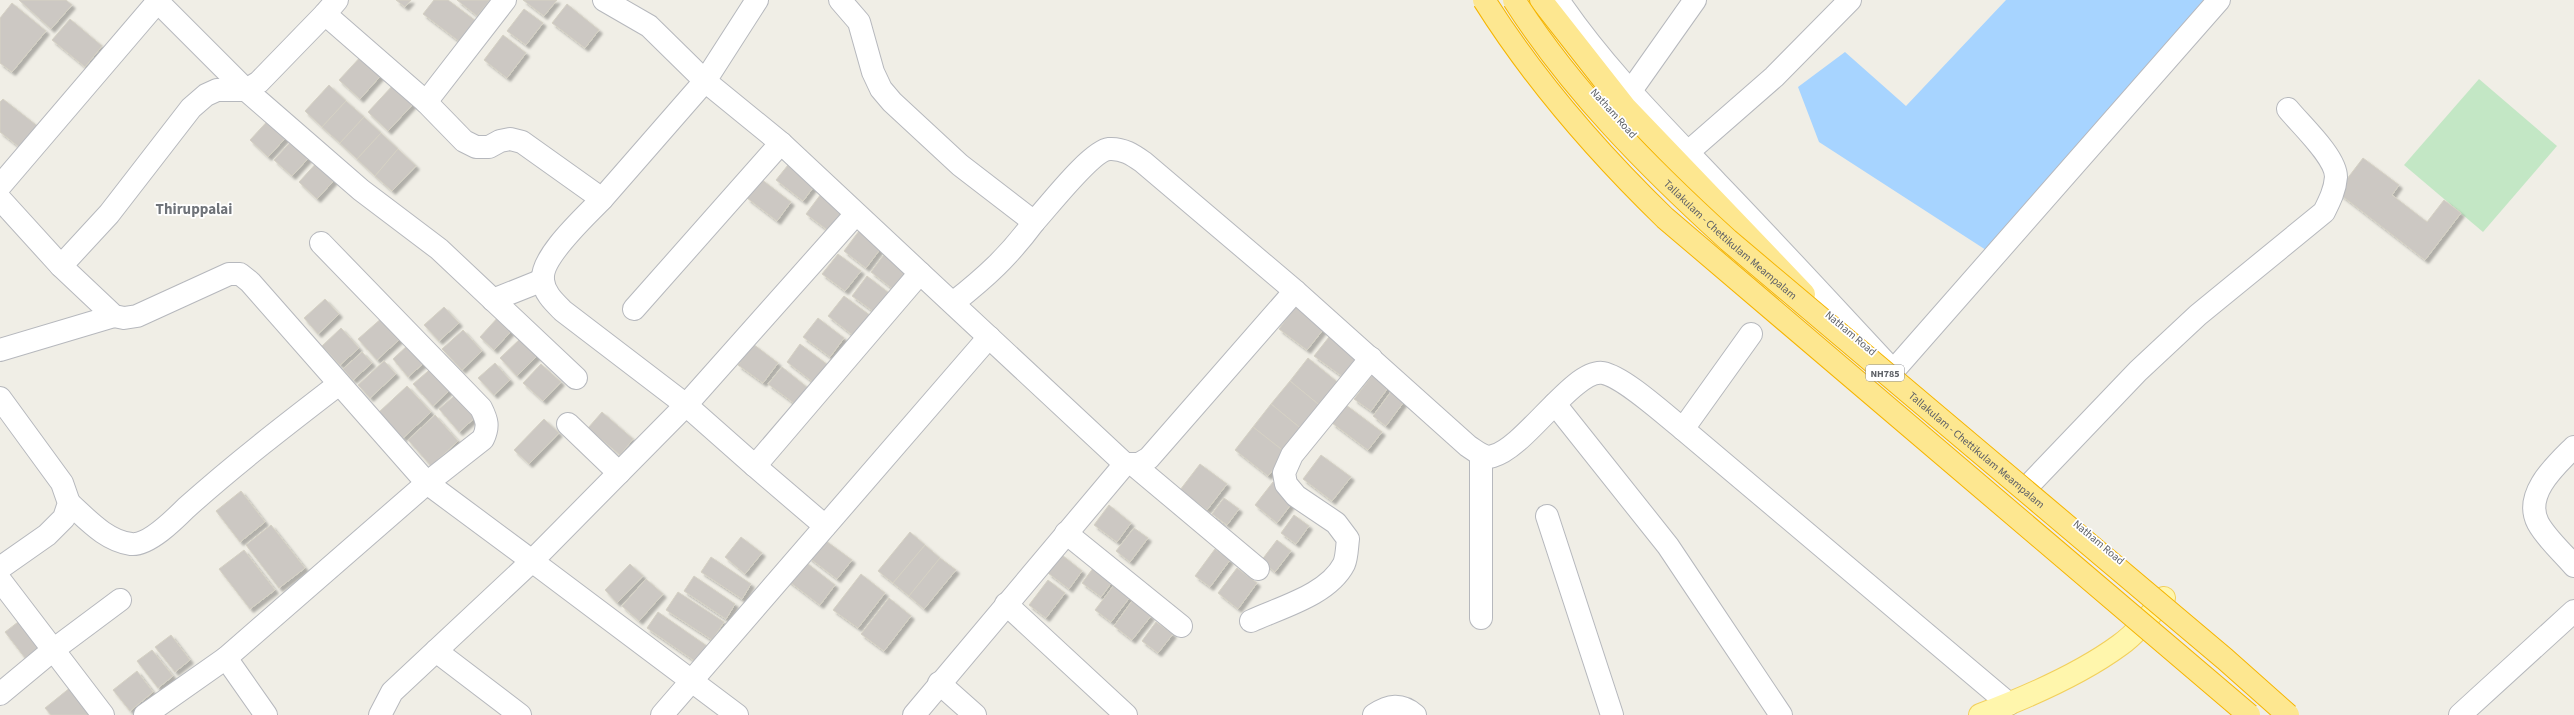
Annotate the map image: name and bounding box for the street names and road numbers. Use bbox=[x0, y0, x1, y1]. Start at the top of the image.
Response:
street label: Natham Road bbox=[1587, 85, 1640, 142]
street label: Tallakulam - Chettikulam Meampalam bbox=[1660, 176, 1800, 303]
street label: Natham Road bbox=[1822, 307, 1880, 359]
road number: NH785 bbox=[1866, 365, 1904, 381]
street label: Tallakulam - Chettikulam Meampalam bbox=[1905, 388, 2048, 512]
street label: Natham Road bbox=[2070, 516, 2128, 568]

